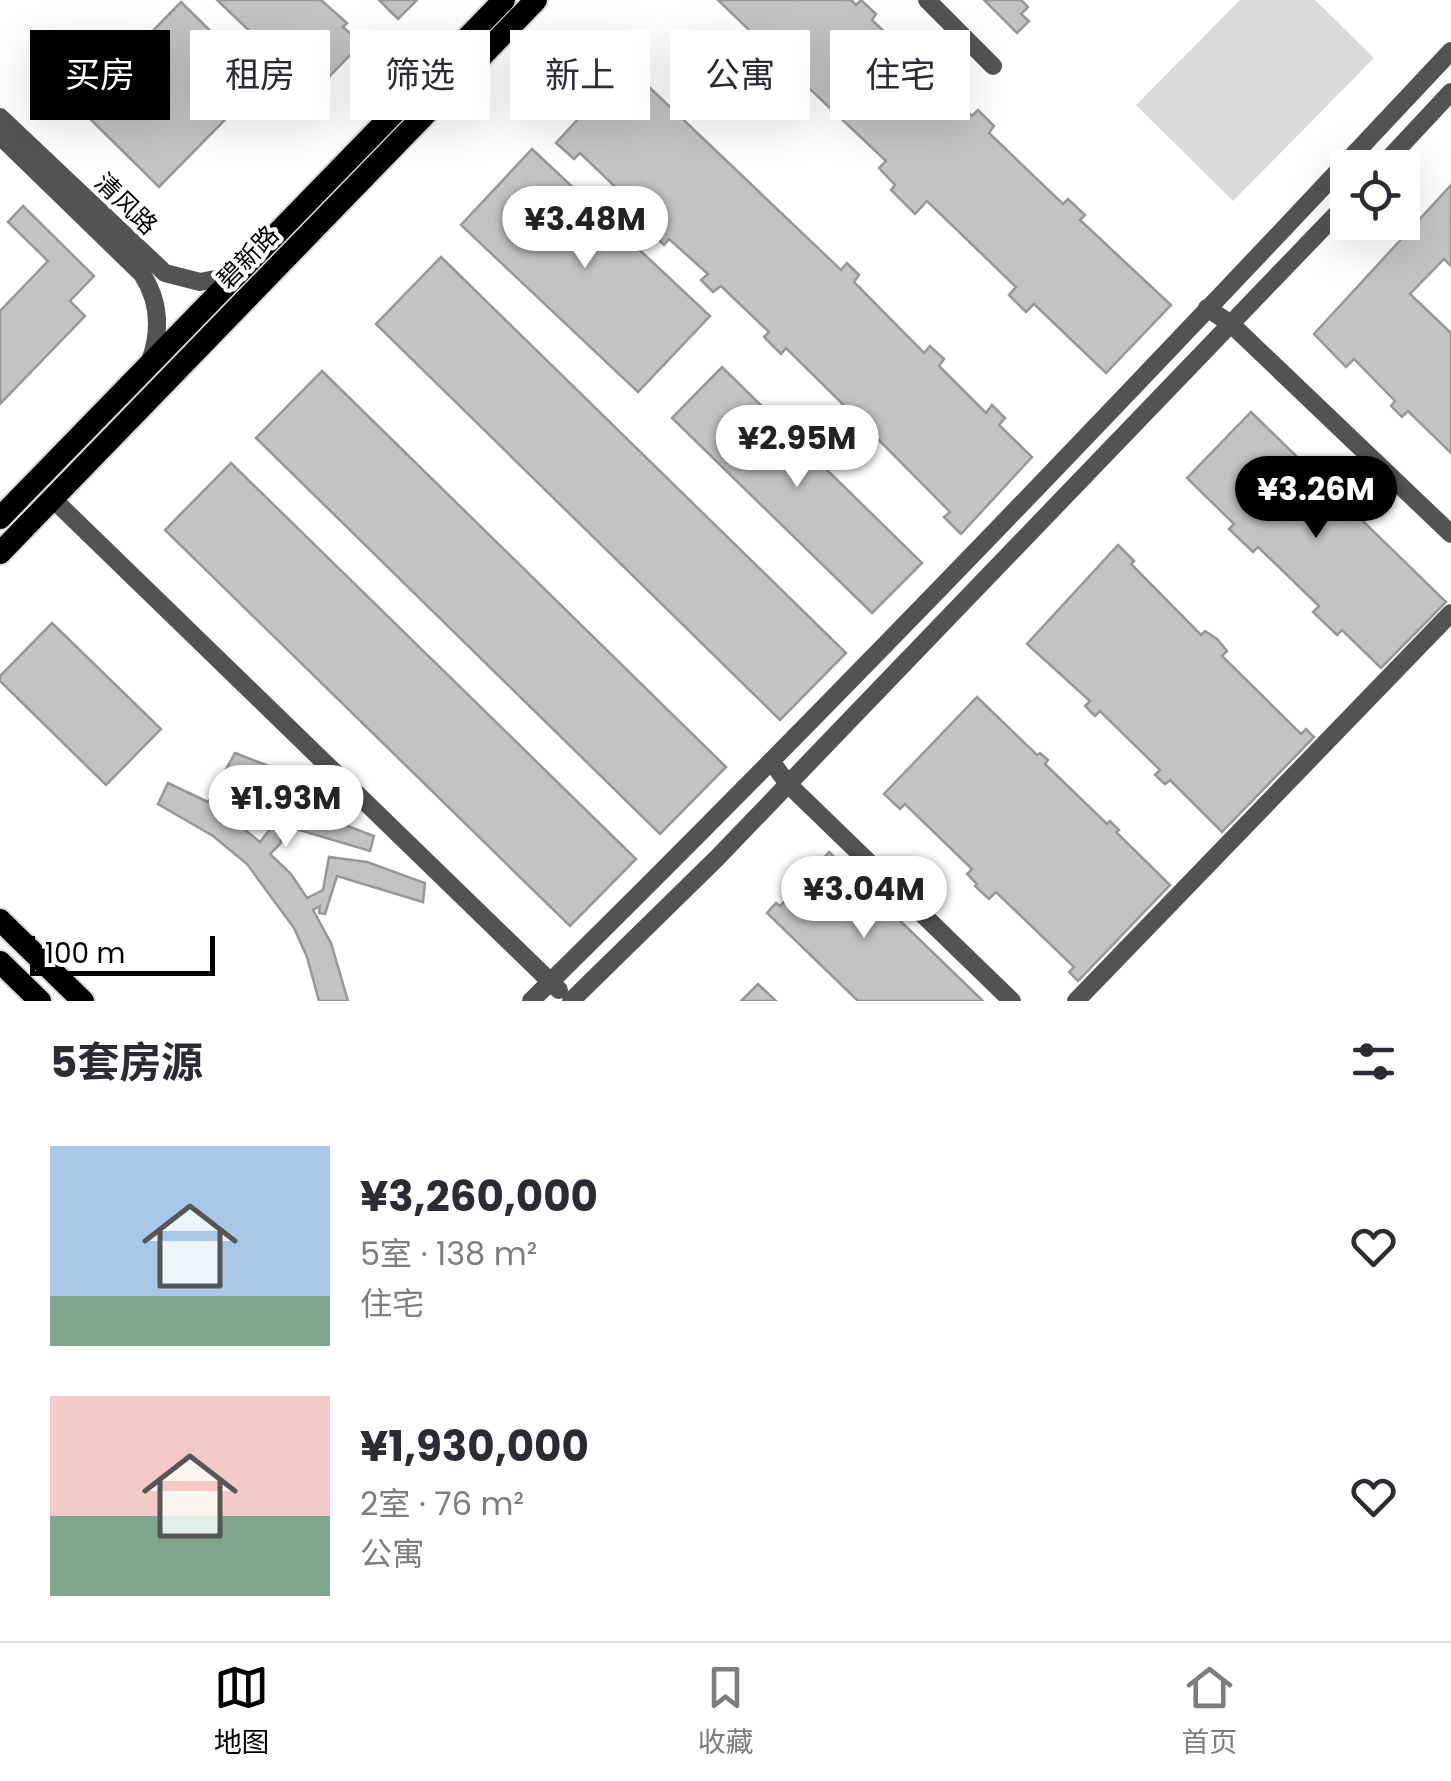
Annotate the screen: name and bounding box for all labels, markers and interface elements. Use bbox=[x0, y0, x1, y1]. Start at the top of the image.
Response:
chip: 买房 bbox=[30, 30, 170, 120]
chip: 租房 bbox=[190, 30, 330, 120]
chip: 筛选 bbox=[350, 30, 490, 120]
chip: 新上 bbox=[510, 30, 650, 120]
chip: 公寓 bbox=[670, 30, 810, 120]
chip: 住宅 bbox=[830, 30, 970, 120]
map controls bbox=[1330, 150, 1420, 240]
button: locate bbox=[1330, 150, 1420, 240]
street label: 清风路 bbox=[87, 165, 165, 243]
pin: ¥3.48M bbox=[504, 186, 666, 271]
text: ¥3.48M bbox=[524, 196, 646, 241]
street label: 碧新路 bbox=[209, 218, 287, 296]
pin: ¥2.95M bbox=[716, 405, 878, 490]
text: ¥2.95M bbox=[738, 415, 856, 460]
pin: ¥3.26M bbox=[1235, 456, 1397, 541]
text: ¥3.26M bbox=[1257, 466, 1375, 511]
pin: ¥1.93M bbox=[205, 765, 367, 850]
text: ¥1.93M bbox=[231, 775, 341, 820]
pin: ¥3.04M bbox=[783, 856, 945, 941]
text: ¥3.04M bbox=[803, 866, 925, 911]
scale bar bbox=[30, 931, 215, 976]
text: 100 m bbox=[45, 934, 125, 973]
text: 5套房源 bbox=[50, 1033, 203, 1092]
icon: filters bbox=[1346, 1034, 1401, 1089]
text: ¥3,260,000 bbox=[360, 1167, 598, 1226]
icon: home bbox=[130, 1186, 250, 1306]
icon: heart bbox=[1346, 1219, 1401, 1274]
text: 5室 · 138 m² bbox=[360, 1231, 537, 1276]
text: 住宅 bbox=[360, 1281, 424, 1326]
text: ¥1,930,000 bbox=[360, 1417, 589, 1476]
icon: home bbox=[130, 1436, 250, 1556]
icon: heart bbox=[1346, 1469, 1401, 1524]
text: 2室 · 76 m² bbox=[360, 1481, 524, 1526]
text: 公寓 bbox=[360, 1531, 424, 1576]
tab: 地图 bbox=[214, 1660, 270, 1764]
tab: 收藏 bbox=[697, 1660, 753, 1764]
tab: 首页 bbox=[1181, 1660, 1237, 1764]

